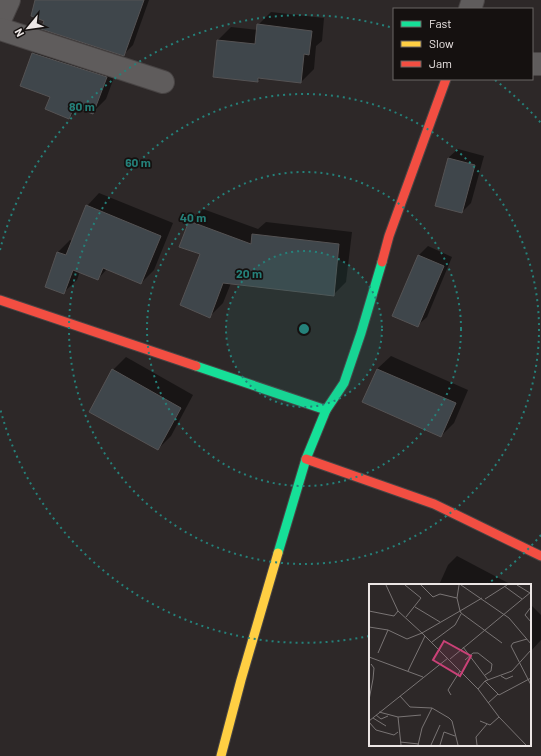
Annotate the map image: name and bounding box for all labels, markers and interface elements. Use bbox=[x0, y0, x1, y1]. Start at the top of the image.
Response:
north arrow bbox=[8, 8, 48, 48]
legend bbox=[393, 8, 533, 80]
text: Fast bbox=[429, 16, 452, 30]
text: N bbox=[11, 27, 26, 39]
text: Slow bbox=[429, 36, 454, 50]
text: Jam bbox=[429, 56, 452, 70]
text: 80 m bbox=[69, 99, 95, 113]
text: 60 m bbox=[125, 155, 151, 169]
text: 40 m bbox=[180, 210, 206, 224]
text: 20 m bbox=[236, 266, 262, 280]
centre of rings bbox=[297, 322, 311, 336]
inset map bbox=[369, 584, 531, 746]

